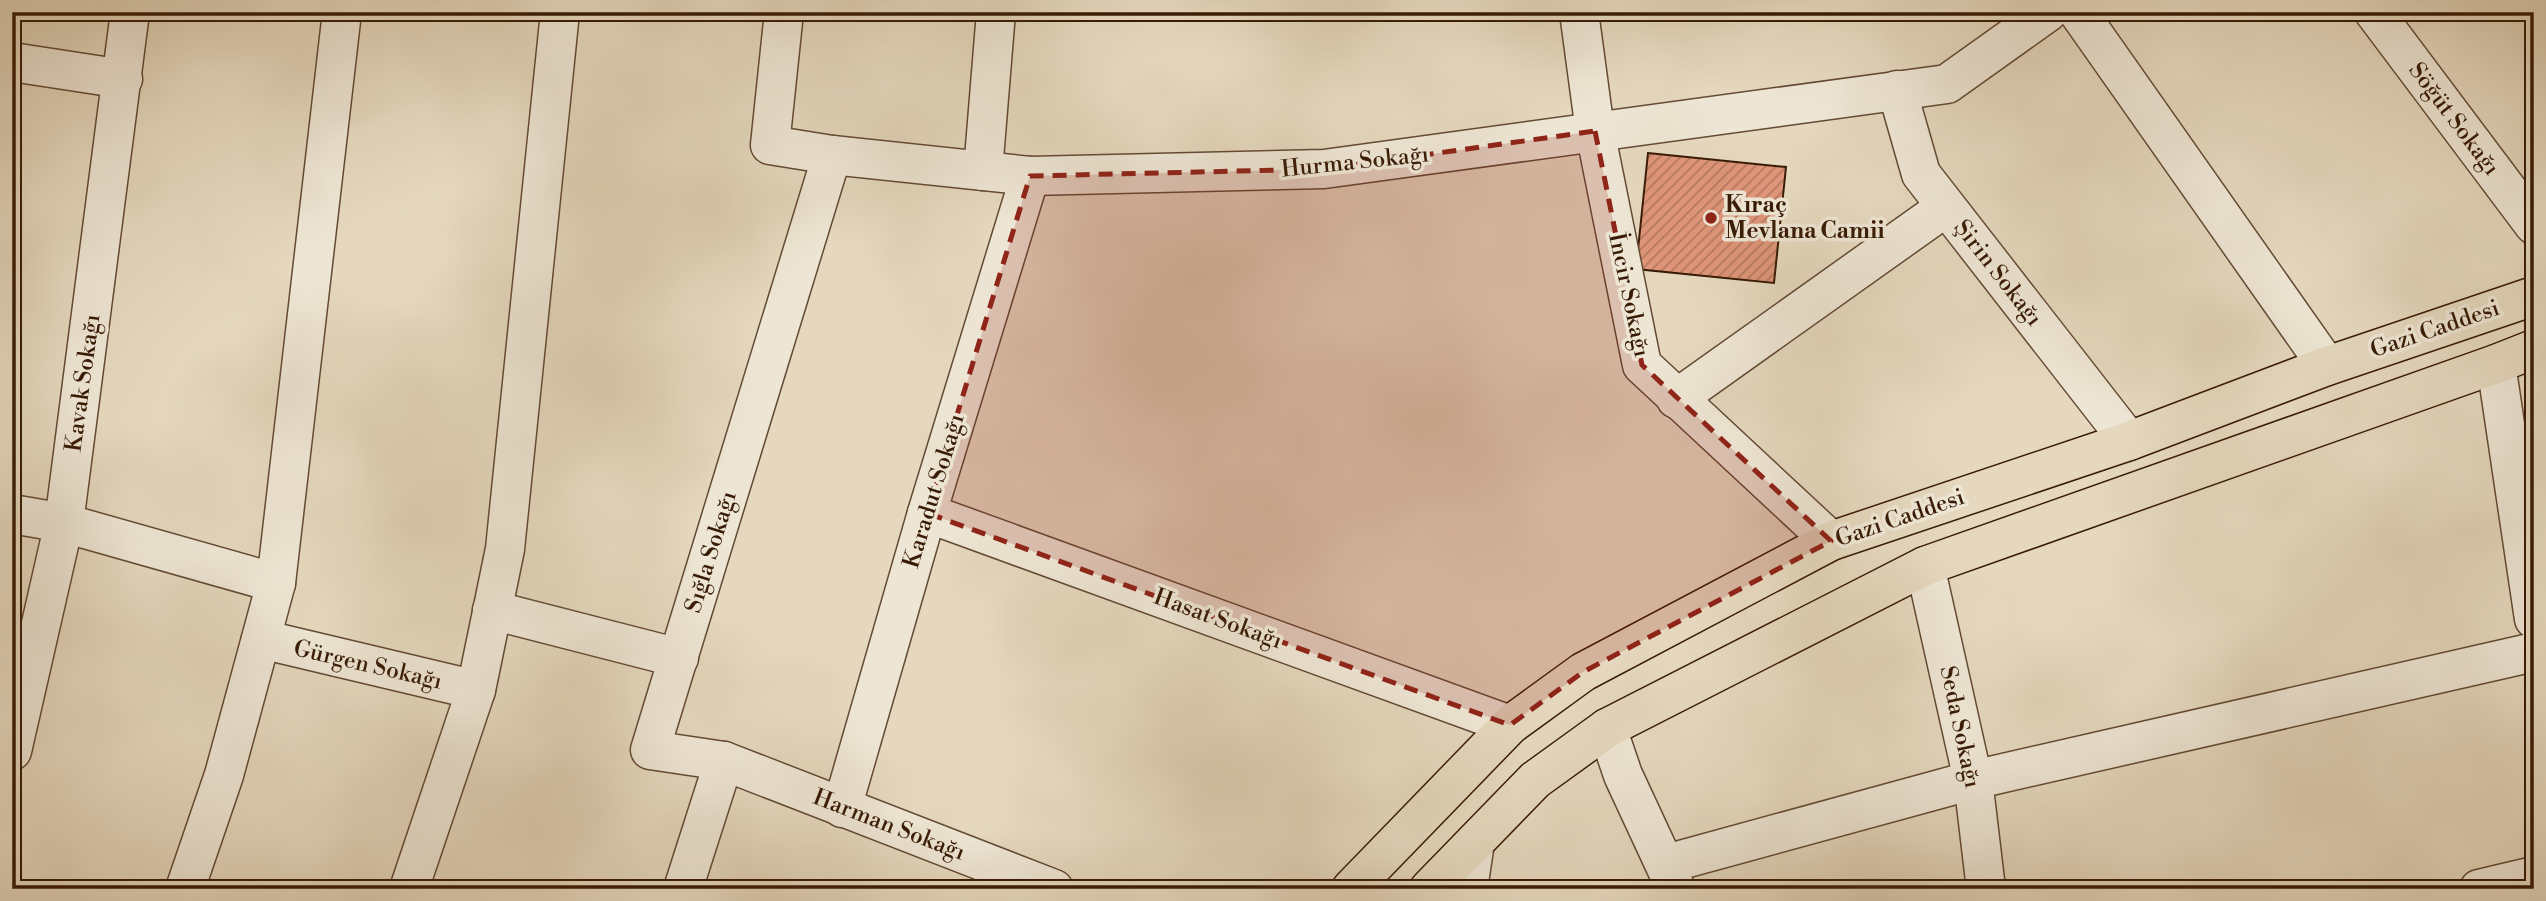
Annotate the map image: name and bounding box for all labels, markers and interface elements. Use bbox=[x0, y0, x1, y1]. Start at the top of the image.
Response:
street label: Söğüt Sokağı bbox=[2402, 57, 2506, 181]
street label: Hurma Sokağı bbox=[1280, 140, 1430, 184]
place label: Kıraç Mevlana Camii bbox=[1725, 191, 1885, 245]
marker: Kıraç Mevlana Camii bbox=[1703, 210, 1719, 226]
street label: Şirin Sokağı bbox=[1948, 214, 2048, 332]
street label: İncir Sokağı bbox=[1602, 230, 1658, 360]
street label: Gazi Caddesi bbox=[2367, 294, 2503, 364]
street label: Kavak Sokağı bbox=[59, 312, 107, 454]
street label: Karadut Sokağı bbox=[897, 410, 971, 572]
street label: Gazi Caddesi bbox=[1832, 483, 1968, 553]
street label: Sığla Sokağı bbox=[679, 488, 743, 616]
street label: Hasat Sokağı bbox=[1150, 583, 1286, 655]
street label: Gürgen Sokağı bbox=[291, 634, 445, 696]
street label: Seda Sokağı bbox=[1933, 663, 1987, 791]
street label: Harman Sokağı bbox=[809, 783, 969, 867]

